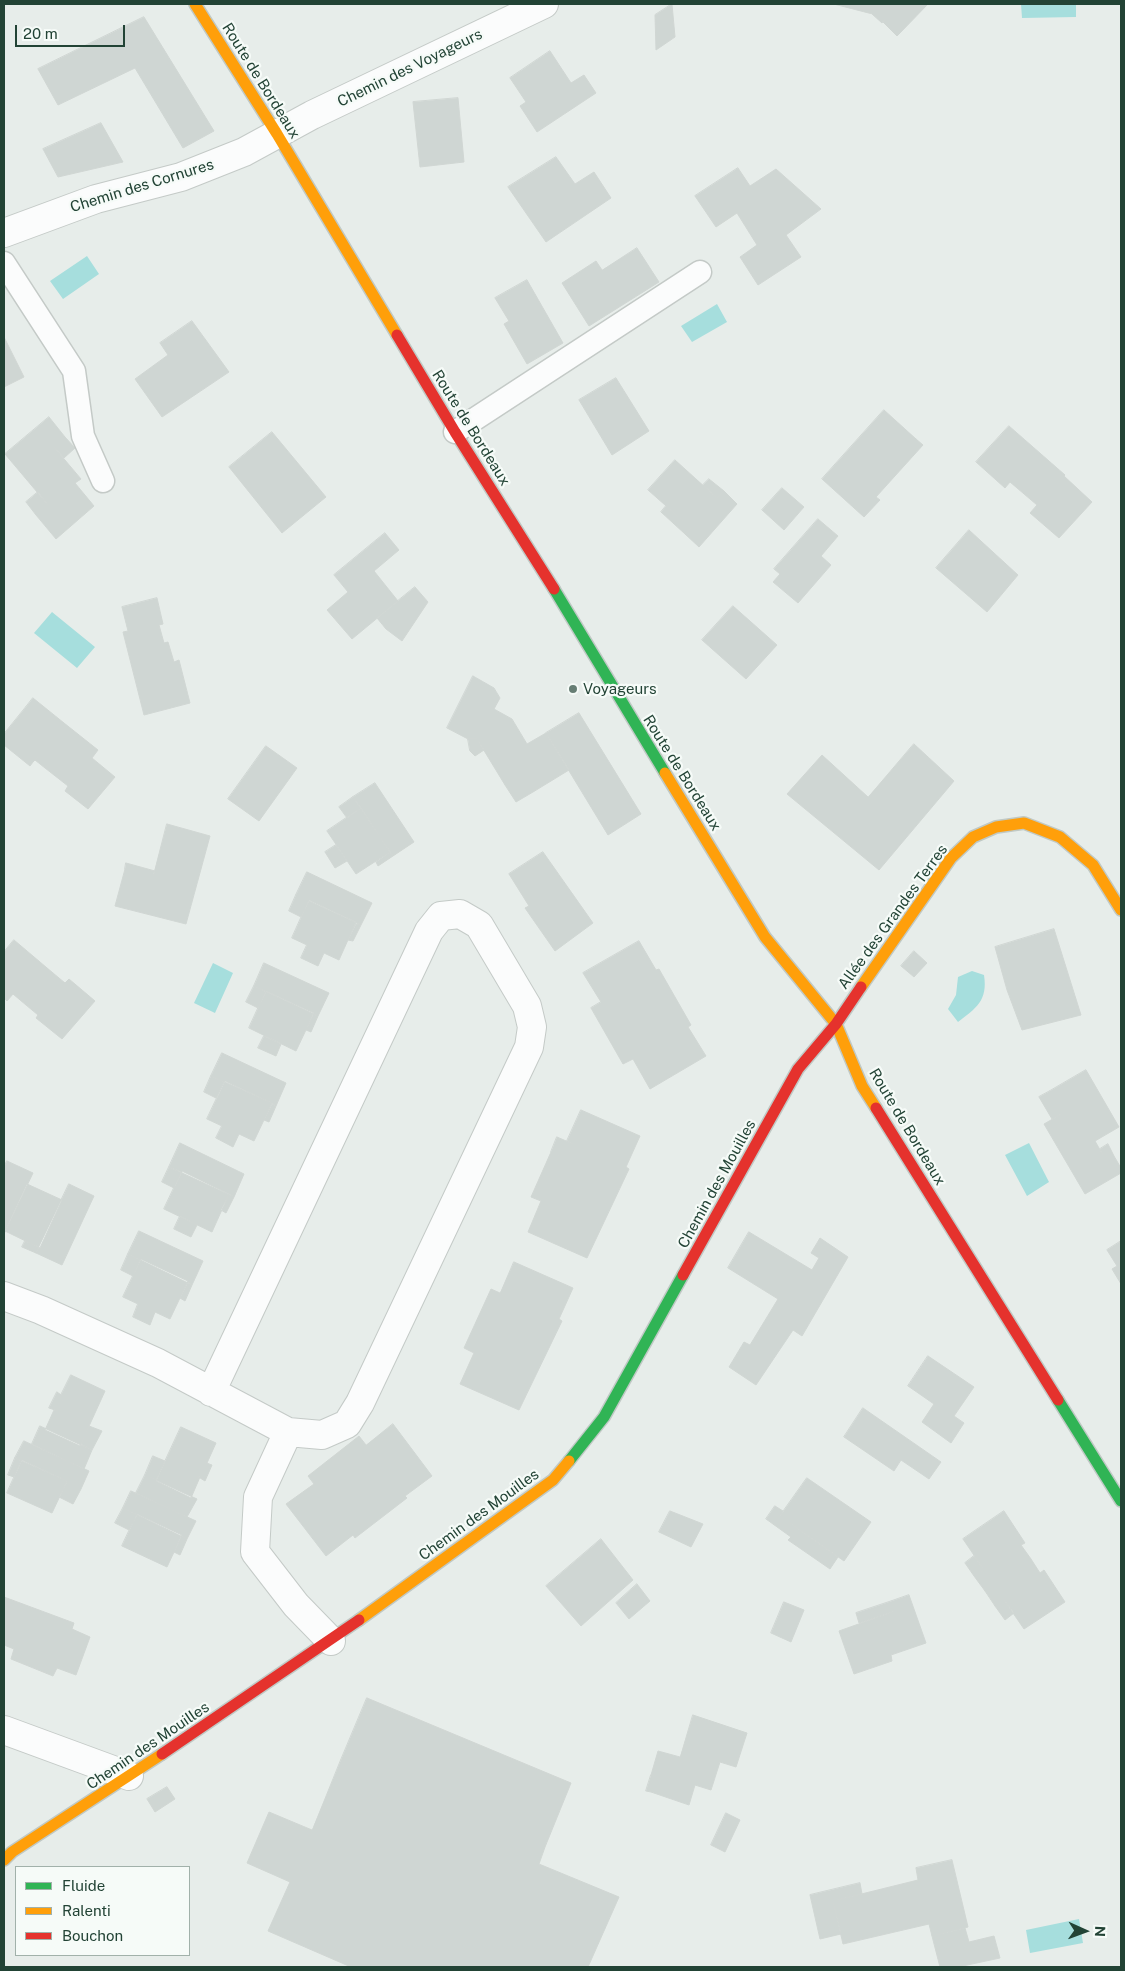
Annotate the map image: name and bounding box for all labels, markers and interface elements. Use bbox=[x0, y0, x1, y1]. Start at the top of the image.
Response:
scale bar bbox=[18, 15, 128, 47]
street label: Route de Bordeaux bbox=[218, 20, 304, 142]
text: 20 m bbox=[23, 25, 58, 42]
street label: Chemin des Voyageurs bbox=[335, 25, 485, 111]
street label: Chemin des Cornures bbox=[68, 156, 216, 216]
street label: Route de Bordeaux bbox=[428, 367, 514, 489]
place label: Voyageurs bbox=[583, 680, 657, 698]
marker: Voyageurs bbox=[567, 683, 579, 695]
street label: Route de Bordeaux bbox=[639, 712, 725, 834]
street label: Allée des Grandes Terres bbox=[834, 841, 952, 993]
street label: Route de Bordeaux bbox=[865, 1065, 949, 1189]
street label: Chemin des Mouilles bbox=[674, 1117, 760, 1251]
street label: Chemin des Mouilles bbox=[415, 1465, 543, 1565]
street label: Chemin des Mouilles bbox=[83, 1698, 213, 1794]
legend bbox=[15, 1866, 190, 1956]
text: Fluide bbox=[62, 1877, 105, 1894]
text: Ralenti bbox=[62, 1902, 111, 1919]
north arrow bbox=[1060, 1906, 1110, 1956]
text: N bbox=[1092, 1926, 1108, 1937]
text: Bouchon bbox=[62, 1927, 123, 1944]

